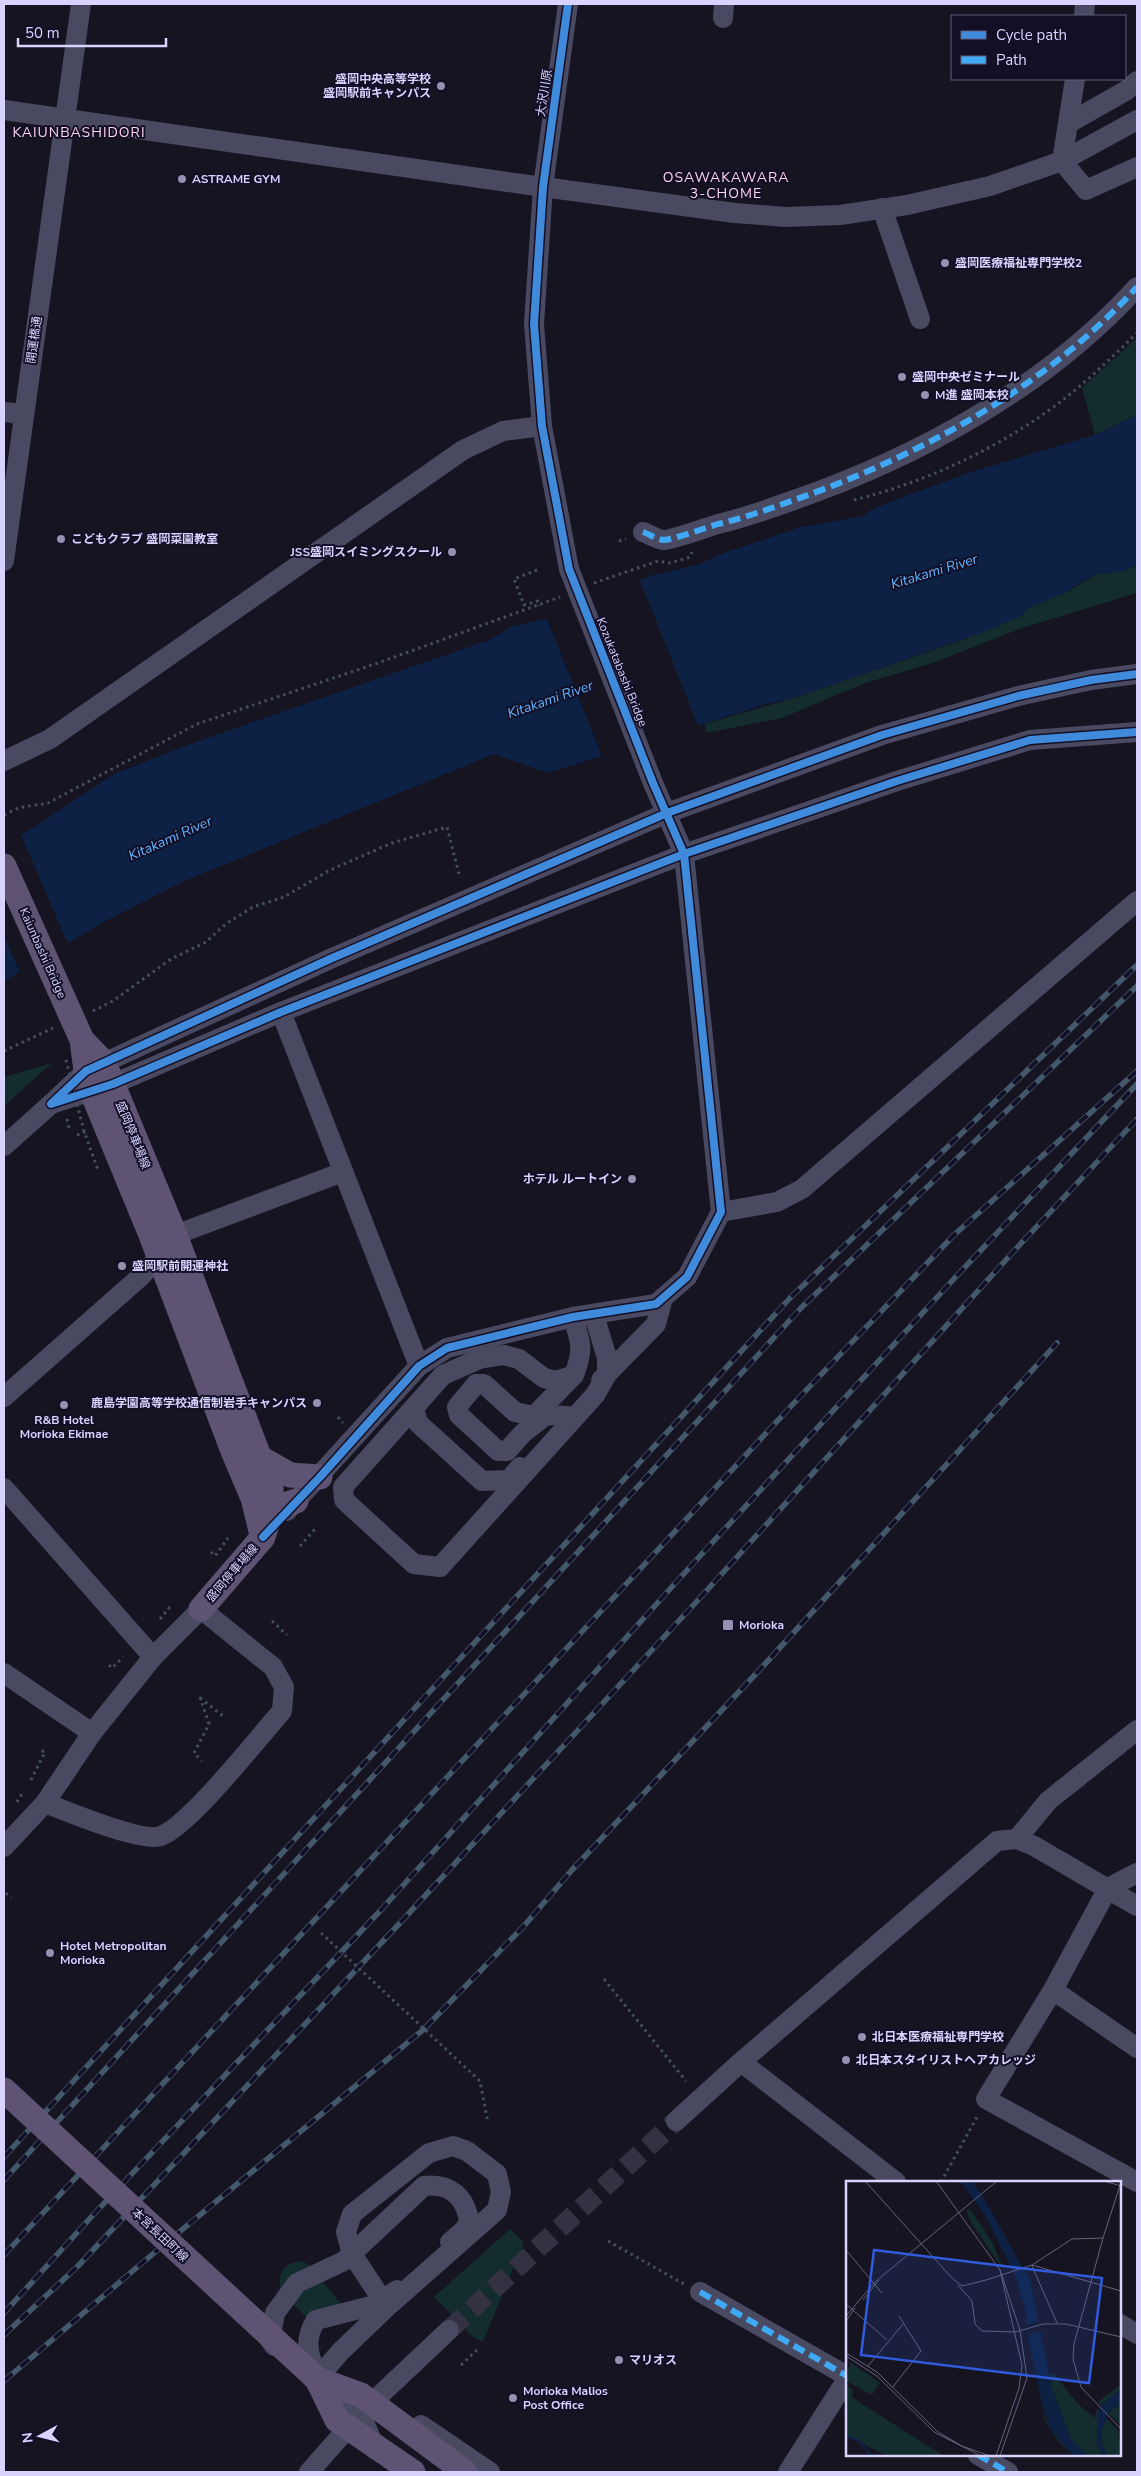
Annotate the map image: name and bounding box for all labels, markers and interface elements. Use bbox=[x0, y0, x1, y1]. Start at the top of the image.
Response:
scale bar bbox=[18, 15, 165, 47]
legend bbox=[951, 15, 1126, 80]
text: 50 m bbox=[25, 23, 60, 43]
text: Cycle path bbox=[996, 25, 1067, 45]
text: Path bbox=[996, 50, 1027, 70]
street label: 大沢川原 bbox=[532, 68, 556, 118]
place label: 盛岡中央高等学校 盛岡駅前キャンパス bbox=[323, 71, 431, 101]
marker: 盛岡中央高等学校 盛岡駅前キャンパス bbox=[435, 80, 447, 92]
district label: KAIUNBASHIDORI bbox=[12, 123, 146, 142]
district label: OSAWAKAWARA 3-CHOME bbox=[663, 168, 789, 203]
place label: ASTRAME GYM bbox=[192, 171, 280, 187]
marker: ASTRAME GYM bbox=[176, 173, 188, 185]
place label: 盛岡医療福祉専門学校2 bbox=[955, 255, 1082, 271]
marker: 盛岡医療福祉専門学校2 bbox=[939, 257, 951, 269]
street label: 開運橋通 bbox=[23, 315, 45, 365]
place label: 盛岡中央ゼミナール bbox=[912, 369, 1020, 385]
marker: 盛岡中央ゼミナール bbox=[896, 371, 908, 383]
place label: M進 盛岡本校 bbox=[935, 387, 1009, 403]
marker: M進 盛岡本校 bbox=[919, 389, 931, 401]
place label: こどもクラブ 盛岡菜園教室 bbox=[71, 531, 218, 547]
marker: こどもクラブ 盛岡菜園教室 bbox=[55, 533, 67, 545]
place label: JSS盛岡スイミングスクール bbox=[290, 544, 442, 560]
marker: JSS盛岡スイミングスクール bbox=[446, 546, 458, 558]
water label: Kitakami River bbox=[888, 549, 981, 594]
street label: Kozukatabashi Bridge bbox=[593, 615, 651, 729]
water label: Kitakami River bbox=[505, 676, 597, 723]
water label: Kitakami River bbox=[125, 811, 216, 865]
street label: Kaiunbashi Bridge bbox=[16, 905, 70, 1001]
street label: 盛岡停車場線 bbox=[112, 1099, 154, 1171]
place label: ホテル ルートイン bbox=[523, 1171, 622, 1187]
marker: ホテル ルートイン bbox=[626, 1173, 638, 1185]
place label: 盛岡駅前開運神社 bbox=[132, 1258, 228, 1274]
marker: 盛岡駅前開運神社 bbox=[116, 1260, 128, 1272]
place label: 鹿島学園高等学校通信制岩手キャンパス bbox=[91, 1395, 307, 1411]
marker: 鹿島学園高等学校通信制岩手キャンパス bbox=[311, 1397, 323, 1409]
marker: R&B Hotel Morioka Ekimae bbox=[58, 1399, 70, 1411]
place label: R&B Hotel Morioka Ekimae bbox=[20, 1412, 109, 1442]
street label: 盛岡停車場線 bbox=[202, 1541, 262, 1605]
place label: Morioka bbox=[739, 1617, 784, 1633]
marker: Morioka bbox=[721, 1618, 735, 1632]
place label: Hotel Metropolitan Morioka bbox=[60, 1938, 166, 1968]
marker: Hotel Metropolitan Morioka bbox=[44, 1947, 56, 1959]
place label: 北日本医療福祉専門学校 bbox=[872, 2029, 1004, 2045]
marker: 北日本医療福祉専門学校 bbox=[856, 2031, 868, 2043]
place label: 北日本スタイリストヘアカレッジ bbox=[856, 2052, 1036, 2068]
marker: 北日本スタイリストヘアカレッジ bbox=[840, 2054, 852, 2066]
inset map bbox=[846, 2181, 1121, 2456]
street label: 本宮長田町線 bbox=[128, 2205, 192, 2265]
place label: マリオス bbox=[629, 2352, 677, 2368]
marker: マリオス bbox=[613, 2354, 625, 2366]
place label: Morioka Malios Post Office bbox=[523, 2383, 608, 2413]
marker: Morioka Malios Post Office bbox=[507, 2392, 519, 2404]
north arrow bbox=[15, 2411, 65, 2461]
text: N bbox=[18, 2431, 38, 2444]

